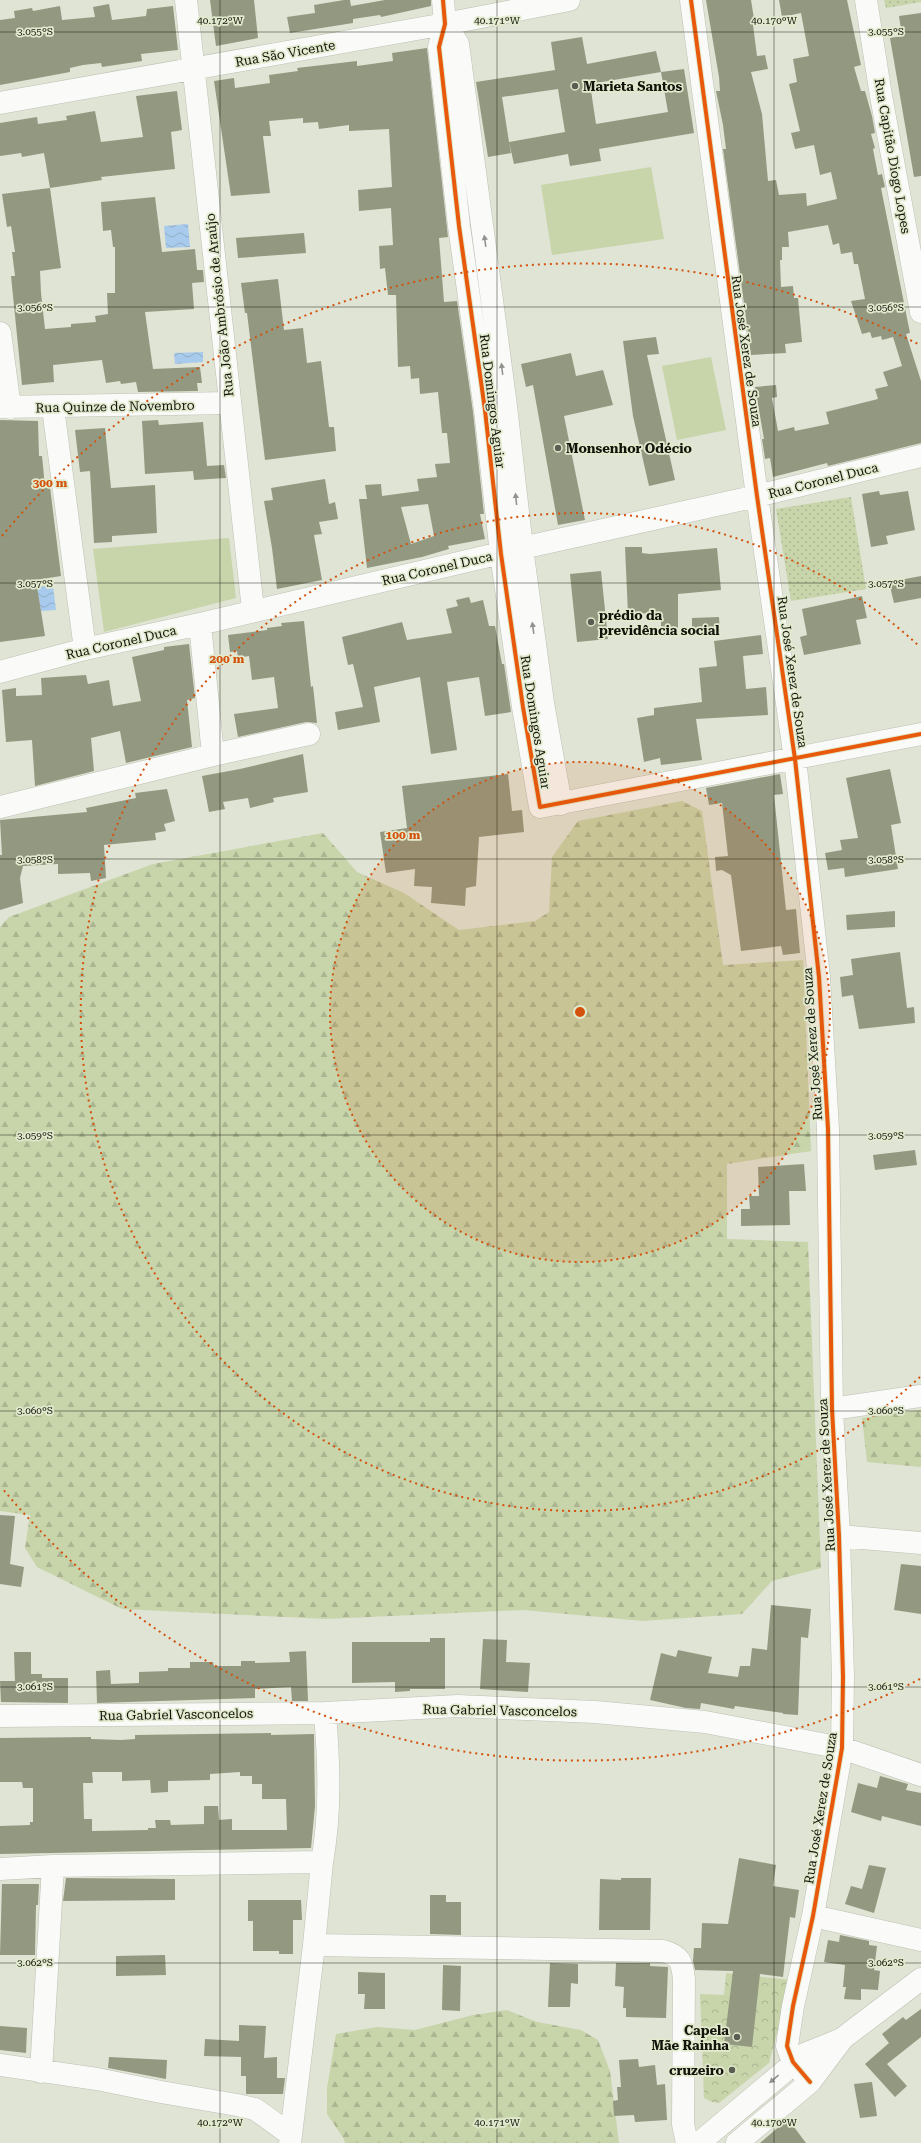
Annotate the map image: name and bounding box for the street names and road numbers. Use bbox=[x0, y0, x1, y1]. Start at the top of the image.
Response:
street label: Rua São Vicente bbox=[234, 37, 336, 70]
street label: Rua Capitão Diogo Lopes bbox=[871, 77, 914, 235]
street label: Rua João Ambrósio de Araújo bbox=[202, 212, 237, 397]
street label: Rua José Xerez de Souza bbox=[728, 274, 765, 428]
street label: Rua Domingos Aguiar bbox=[477, 333, 508, 470]
street label: Rua Quinze de Novembro bbox=[35, 398, 195, 415]
street label: Rua Coronel Duca bbox=[766, 460, 880, 501]
street label: Rua Coronel Duca bbox=[380, 548, 494, 589]
street label: Rua José Xerez de Souza bbox=[774, 595, 811, 749]
street label: Rua Coronel Duca bbox=[64, 622, 178, 663]
street label: Rua Domingos Aguiar bbox=[518, 654, 554, 791]
street label: Rua José Xerez de Souza bbox=[800, 967, 825, 1121]
street label: Rua José Xerez de Souza bbox=[815, 1398, 838, 1552]
street label: Rua Gabriel Vasconcelos bbox=[423, 1702, 577, 1719]
street label: Rua Gabriel Vasconcelos bbox=[99, 1706, 253, 1723]
street label: Rua José Xerez de Souza bbox=[801, 1731, 840, 1885]

